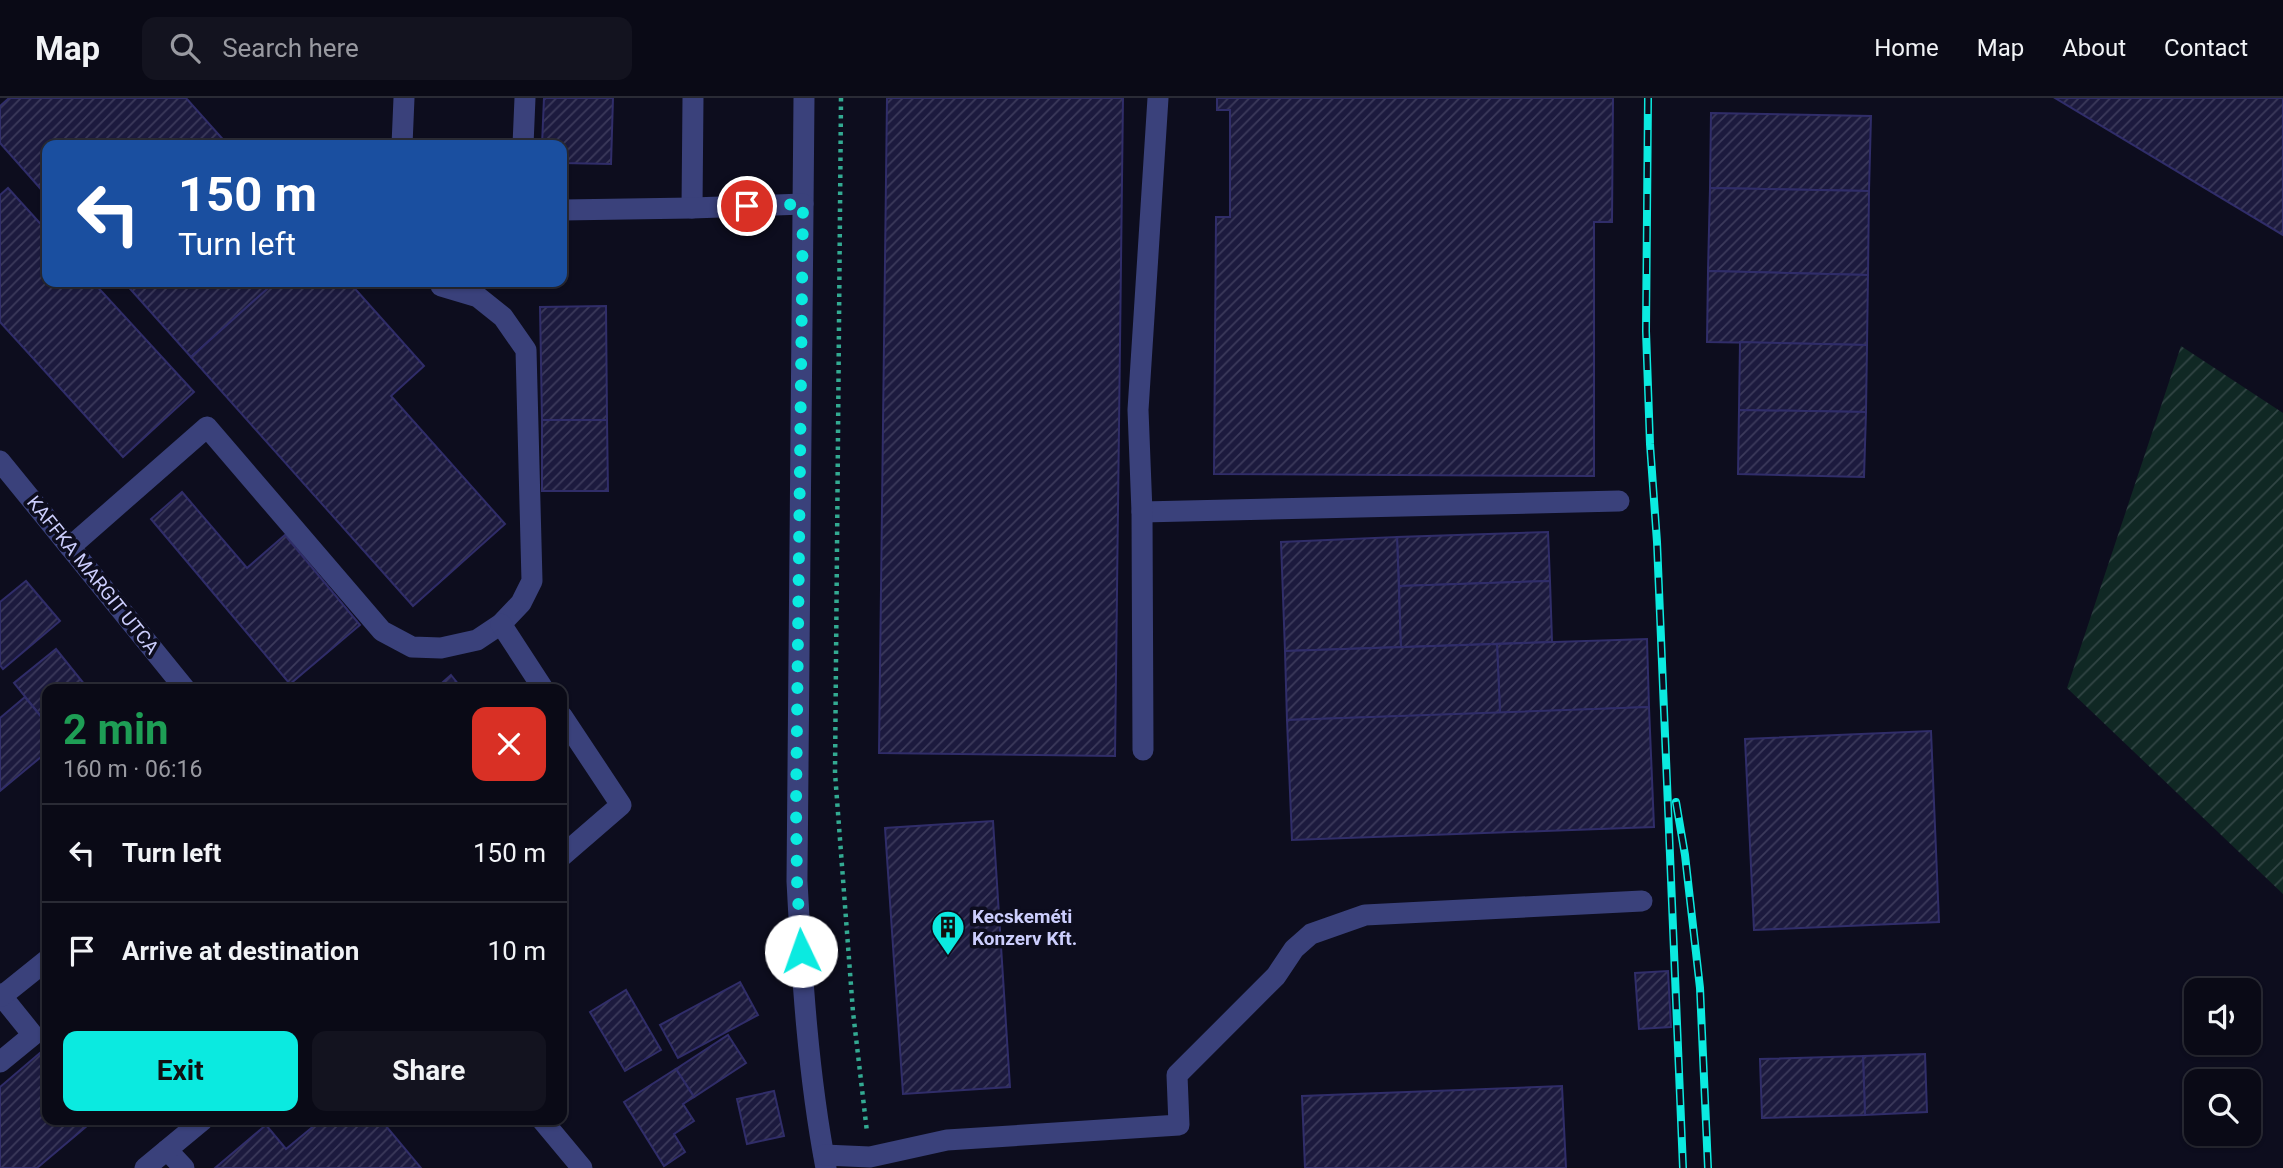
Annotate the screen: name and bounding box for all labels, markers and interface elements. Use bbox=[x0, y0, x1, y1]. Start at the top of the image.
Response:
search box bbox=[142, 17, 632, 80]
text: Map bbox=[35, 29, 100, 68]
icon: search bbox=[166, 29, 204, 67]
text: Search here bbox=[222, 33, 359, 63]
text: Home bbox=[1874, 34, 1939, 62]
text: Map bbox=[1977, 34, 2024, 62]
text: About bbox=[2062, 34, 2126, 62]
text: Contact bbox=[2164, 34, 2248, 62]
text: 150 m bbox=[178, 166, 317, 223]
icon: left bbox=[63, 168, 154, 259]
pin bbox=[717, 176, 777, 236]
icon: arrive bbox=[728, 187, 766, 225]
text: Turn left bbox=[178, 225, 296, 263]
street label: KAFFKA MARGIT UTCA bbox=[22, 491, 164, 659]
text: 2 min bbox=[63, 705, 169, 754]
button: close bbox=[472, 707, 546, 781]
text: 160 m · 06:16 bbox=[63, 756, 202, 783]
icon: left bbox=[63, 834, 101, 872]
text: Turn left bbox=[122, 838, 221, 868]
text: 150 m bbox=[473, 838, 546, 868]
place label: Kecskeméti Konzerv Kft. bbox=[972, 905, 1077, 950]
building icon: Kecskeméti Konzerv Kft. bbox=[929, 908, 967, 957]
position arrow bbox=[764, 914, 838, 988]
icon: arrive bbox=[63, 932, 101, 970]
text: Arrive at destination bbox=[122, 936, 359, 966]
text: 10 m bbox=[488, 936, 546, 966]
map controls bbox=[2184, 978, 2261, 1146]
button: sound bbox=[2184, 978, 2261, 1055]
button: Exit bbox=[63, 1031, 298, 1111]
button: Share bbox=[312, 1031, 546, 1111]
button: search bbox=[2184, 1069, 2261, 1146]

